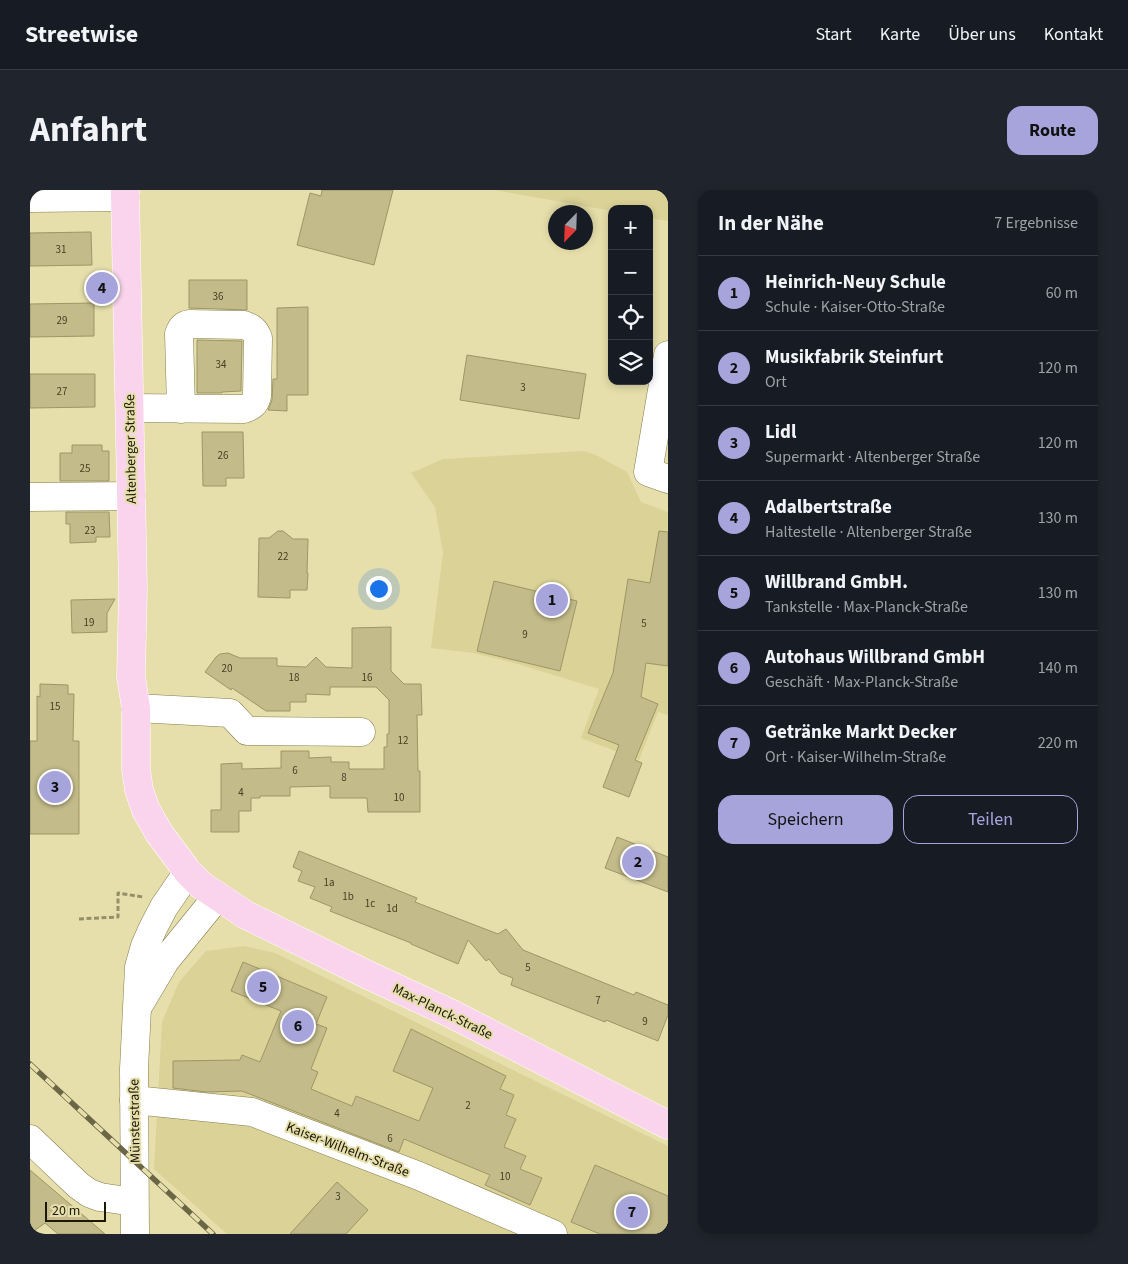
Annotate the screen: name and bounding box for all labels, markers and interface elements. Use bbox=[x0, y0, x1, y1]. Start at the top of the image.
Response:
text: Streetwise bbox=[25, 17, 138, 52]
text: Start bbox=[815, 22, 852, 47]
text: Karte bbox=[880, 22, 920, 47]
text: Über uns bbox=[948, 22, 1016, 47]
text: Kontakt bbox=[1044, 22, 1103, 47]
text: Anfahrt bbox=[30, 105, 147, 155]
button: Route bbox=[1007, 106, 1098, 155]
north arrow bbox=[548, 205, 593, 250]
map controls bbox=[608, 205, 653, 385]
button: + bbox=[608, 205, 653, 250]
text: In der Nähe bbox=[718, 208, 824, 238]
text: 7 Ergebnisse bbox=[994, 212, 1078, 234]
house number: 31 bbox=[56, 242, 66, 257]
button: − bbox=[608, 250, 653, 295]
pin: 4 bbox=[86, 269, 118, 307]
text: Heinrich-Neuy Schule bbox=[765, 269, 946, 296]
text: 1 bbox=[730, 282, 738, 304]
text: 60 m bbox=[1046, 282, 1078, 304]
house number: 36 bbox=[213, 289, 224, 304]
button: locate bbox=[608, 295, 653, 340]
text: Schule · Kaiser-Otto-Straße bbox=[765, 296, 945, 318]
house number: 29 bbox=[57, 313, 67, 328]
button: layers bbox=[608, 340, 653, 385]
text: Musikfabrik Steinfurt bbox=[765, 344, 943, 371]
house number: 34 bbox=[216, 357, 227, 372]
text: 2 bbox=[730, 357, 738, 379]
text: 120 m bbox=[1038, 357, 1078, 379]
text: Ort bbox=[765, 371, 787, 393]
house number: 3 bbox=[520, 380, 526, 395]
house number: 27 bbox=[57, 384, 67, 399]
street label: Altenberger Straße bbox=[120, 394, 142, 504]
text: Lidl bbox=[765, 419, 796, 446]
text: 3 bbox=[730, 432, 738, 454]
text: 120 m bbox=[1038, 432, 1078, 454]
text: Supermarkt · Altenberger Straße bbox=[765, 446, 980, 468]
house number: 26 bbox=[218, 448, 229, 463]
house number: 25 bbox=[80, 461, 90, 476]
text: Adalbertstraße bbox=[765, 494, 892, 521]
text: 4 bbox=[730, 507, 738, 529]
text: 130 m bbox=[1038, 507, 1078, 529]
text: Haltestelle · Altenberger Straße bbox=[765, 521, 972, 543]
house number: 23 bbox=[85, 523, 95, 538]
house number: 22 bbox=[278, 549, 288, 564]
text: Willbrand GmbH. bbox=[765, 569, 908, 596]
your location bbox=[366, 576, 392, 602]
pin: 1 bbox=[536, 581, 568, 619]
text: 5 bbox=[730, 582, 738, 604]
text: 130 m bbox=[1038, 582, 1078, 604]
text: Tankstelle · Max-Planck-Straße bbox=[765, 596, 968, 618]
house number: 19 bbox=[84, 615, 94, 630]
house number: 5 bbox=[641, 616, 647, 631]
house number: 9 bbox=[522, 627, 528, 642]
text: Autohaus Willbrand GmbH bbox=[765, 644, 985, 671]
text: 6 bbox=[730, 657, 738, 679]
text: 140 m bbox=[1038, 657, 1078, 679]
house number: 20 bbox=[222, 661, 232, 676]
house number: 18 bbox=[289, 670, 300, 685]
house number: 16 bbox=[362, 670, 373, 685]
text: Geschäft · Max-Planck-Straße bbox=[765, 671, 958, 693]
house number: 15 bbox=[50, 699, 60, 714]
text: Getränke Markt Decker bbox=[765, 719, 956, 746]
text: 7 bbox=[730, 732, 738, 754]
text: 220 m bbox=[1038, 732, 1078, 754]
house number: 12 bbox=[398, 733, 408, 748]
text: Ort · Kaiser-Wilhelm-Straße bbox=[765, 746, 946, 768]
house number: 6 bbox=[292, 763, 298, 778]
pin: 3 bbox=[39, 768, 71, 806]
house number: 8 bbox=[341, 770, 347, 785]
house number: 4 bbox=[238, 785, 244, 800]
house number: 10 bbox=[394, 790, 404, 805]
button: Speichern bbox=[718, 795, 893, 844]
button: Teilen bbox=[903, 795, 1078, 844]
pin: 2 bbox=[622, 843, 654, 881]
house number: 1a bbox=[323, 875, 335, 890]
house number: 1b bbox=[342, 889, 354, 904]
house number: 1c bbox=[365, 896, 375, 911]
house number: 1d bbox=[386, 901, 398, 916]
house number: 5 bbox=[525, 960, 531, 975]
pin: 5 bbox=[247, 968, 279, 1006]
street label: Max-Planck-Straße bbox=[389, 979, 496, 1045]
house number: 7 bbox=[595, 993, 601, 1008]
pin: 6 bbox=[282, 1007, 314, 1045]
house number: 9 bbox=[642, 1014, 648, 1029]
street label: Münsterstraße bbox=[124, 1079, 146, 1163]
house number: 2 bbox=[465, 1098, 471, 1113]
house number: 4 bbox=[334, 1106, 340, 1121]
street label: Kaiser-Wilhelm-Straße bbox=[283, 1117, 412, 1183]
house number: 6 bbox=[387, 1131, 393, 1146]
house number: 10 bbox=[500, 1169, 510, 1184]
house number: 3 bbox=[335, 1189, 341, 1204]
pin: 7 bbox=[616, 1193, 648, 1231]
scale bar bbox=[45, 1199, 106, 1222]
text: 20 m bbox=[52, 1201, 80, 1221]

